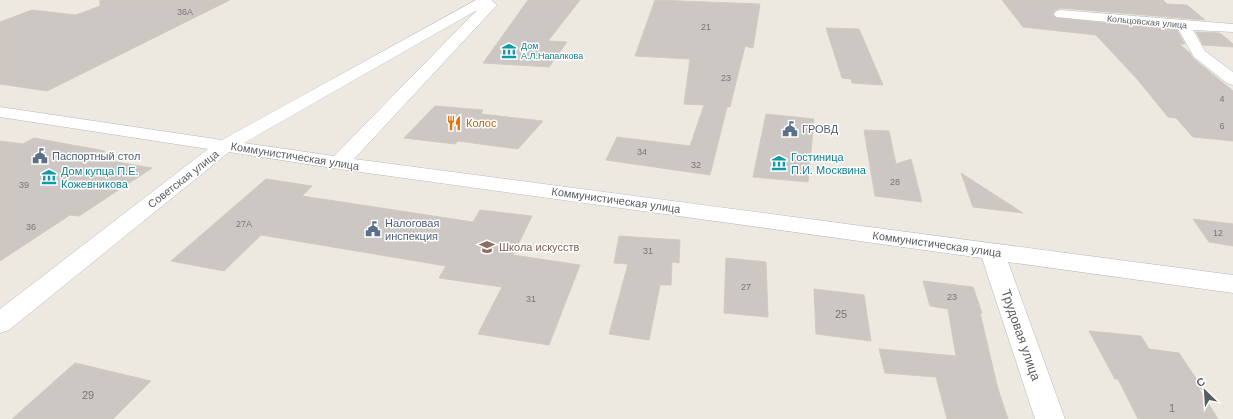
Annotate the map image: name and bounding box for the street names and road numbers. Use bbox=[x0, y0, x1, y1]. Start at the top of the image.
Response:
street label: Кольцовская улица bbox=[1106, 14, 1188, 30]
street label: Коммунистическая улица bbox=[230, 140, 361, 172]
street label: Советская улица bbox=[145, 147, 221, 210]
street label: Коммунистическая улица bbox=[551, 185, 682, 215]
street label: Коммунистическая улица bbox=[872, 229, 1003, 259]
street label: Трудовая улица bbox=[998, 287, 1044, 383]

